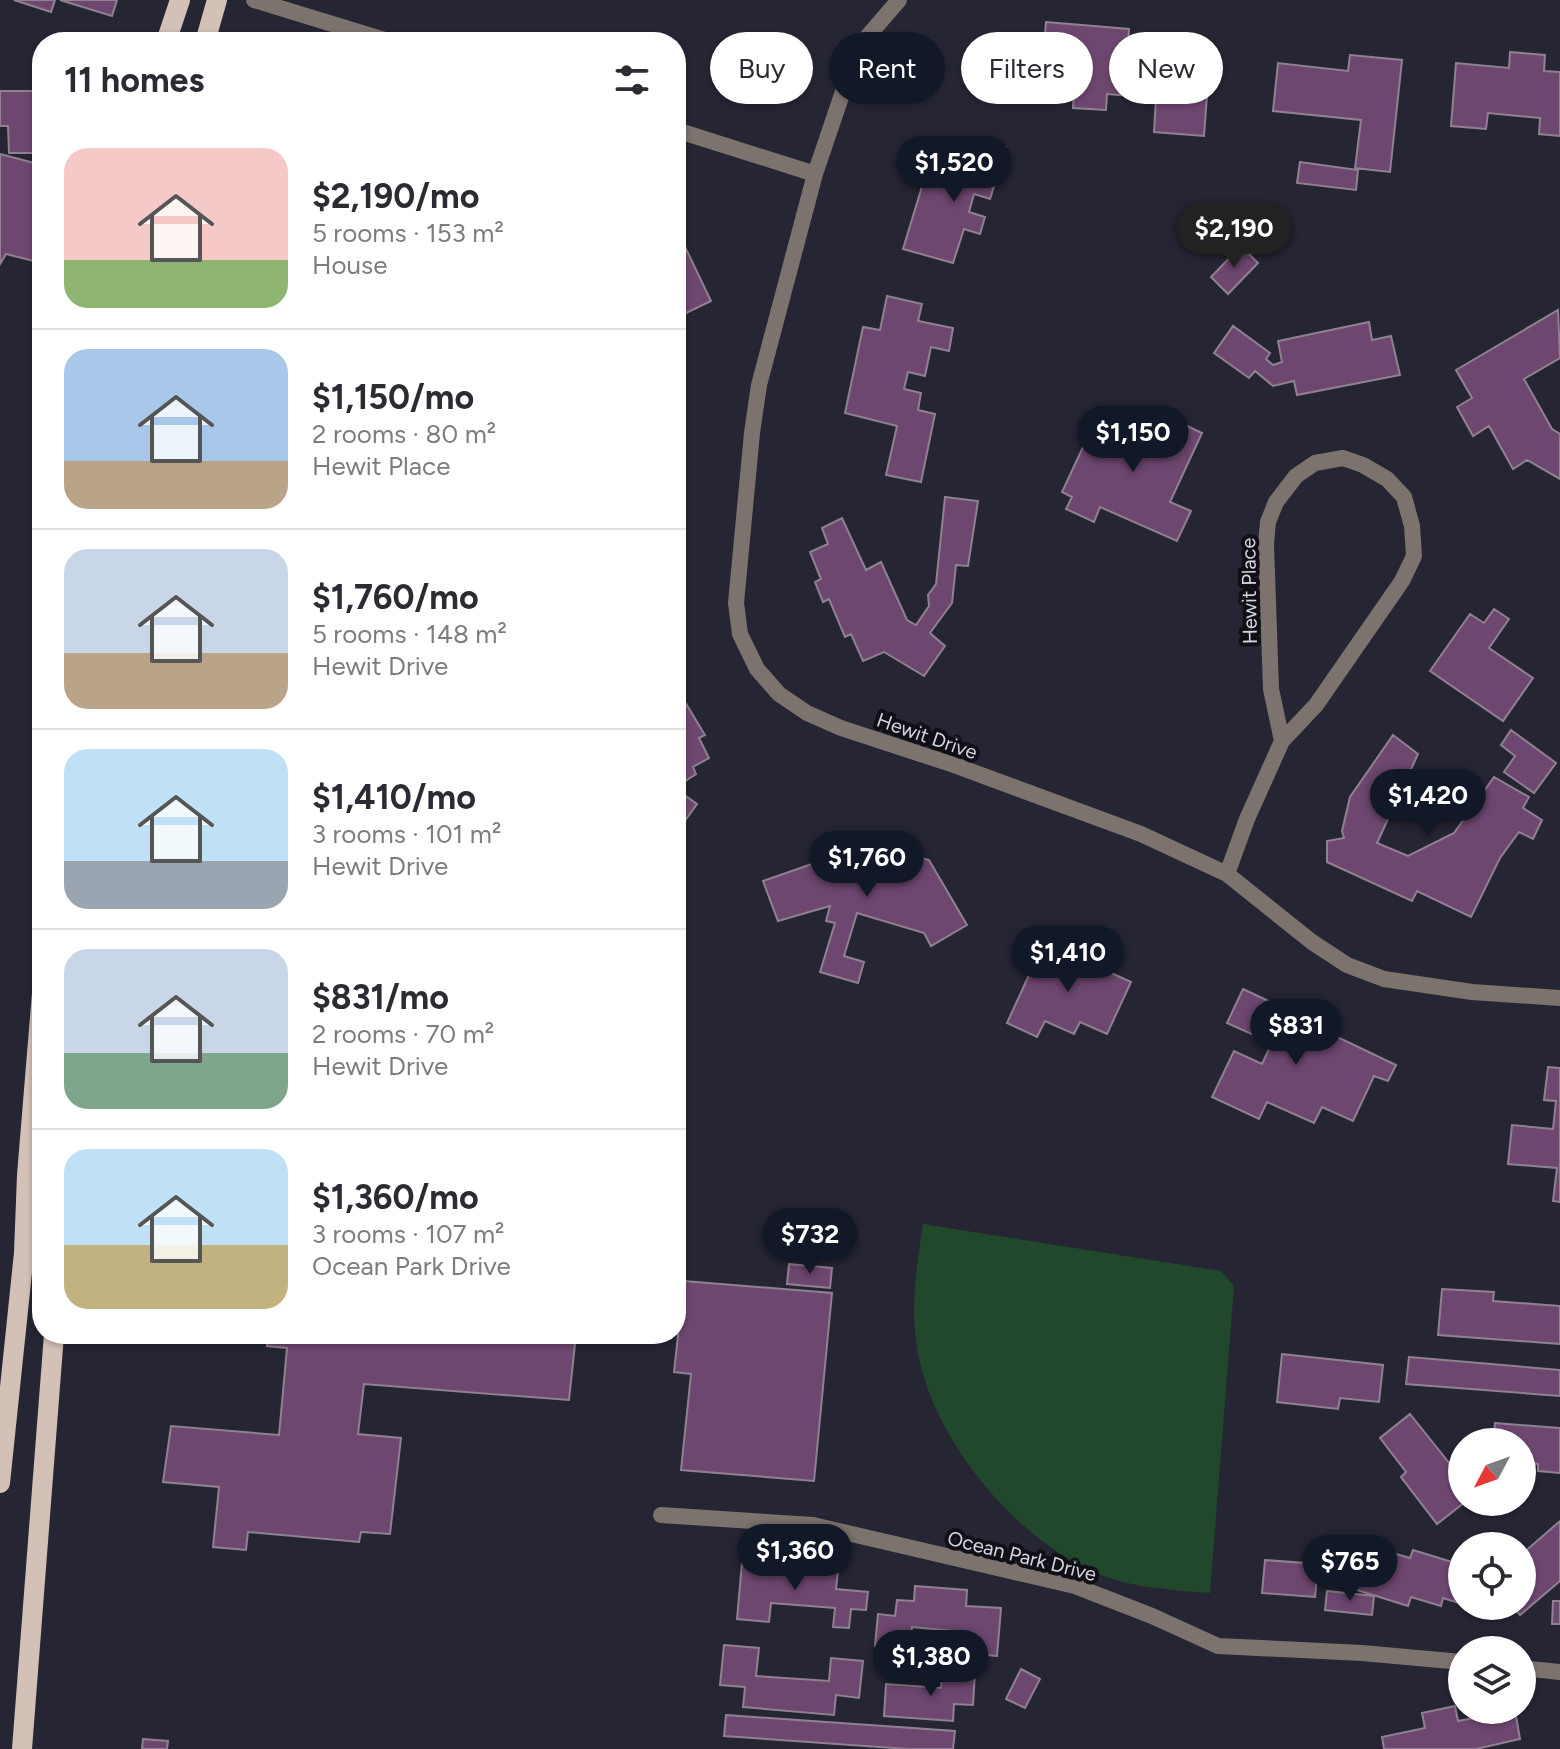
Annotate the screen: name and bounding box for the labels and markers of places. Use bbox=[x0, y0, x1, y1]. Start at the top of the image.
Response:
pin: $1,520 bbox=[889, 136, 1019, 204]
pin: $2,190 bbox=[1169, 202, 1299, 270]
pin: $1,150 bbox=[1068, 406, 1198, 474]
pin: $1,420 bbox=[1363, 769, 1493, 837]
pin: $1,760 bbox=[802, 831, 932, 899]
pin: $1,410 bbox=[1003, 926, 1133, 994]
pin: $831 bbox=[1249, 999, 1343, 1067]
pin: $732 bbox=[763, 1208, 857, 1276]
pin: $1,360 bbox=[730, 1524, 860, 1592]
pin: $765 bbox=[1303, 1535, 1397, 1603]
pin: $1,380 bbox=[866, 1630, 996, 1698]

